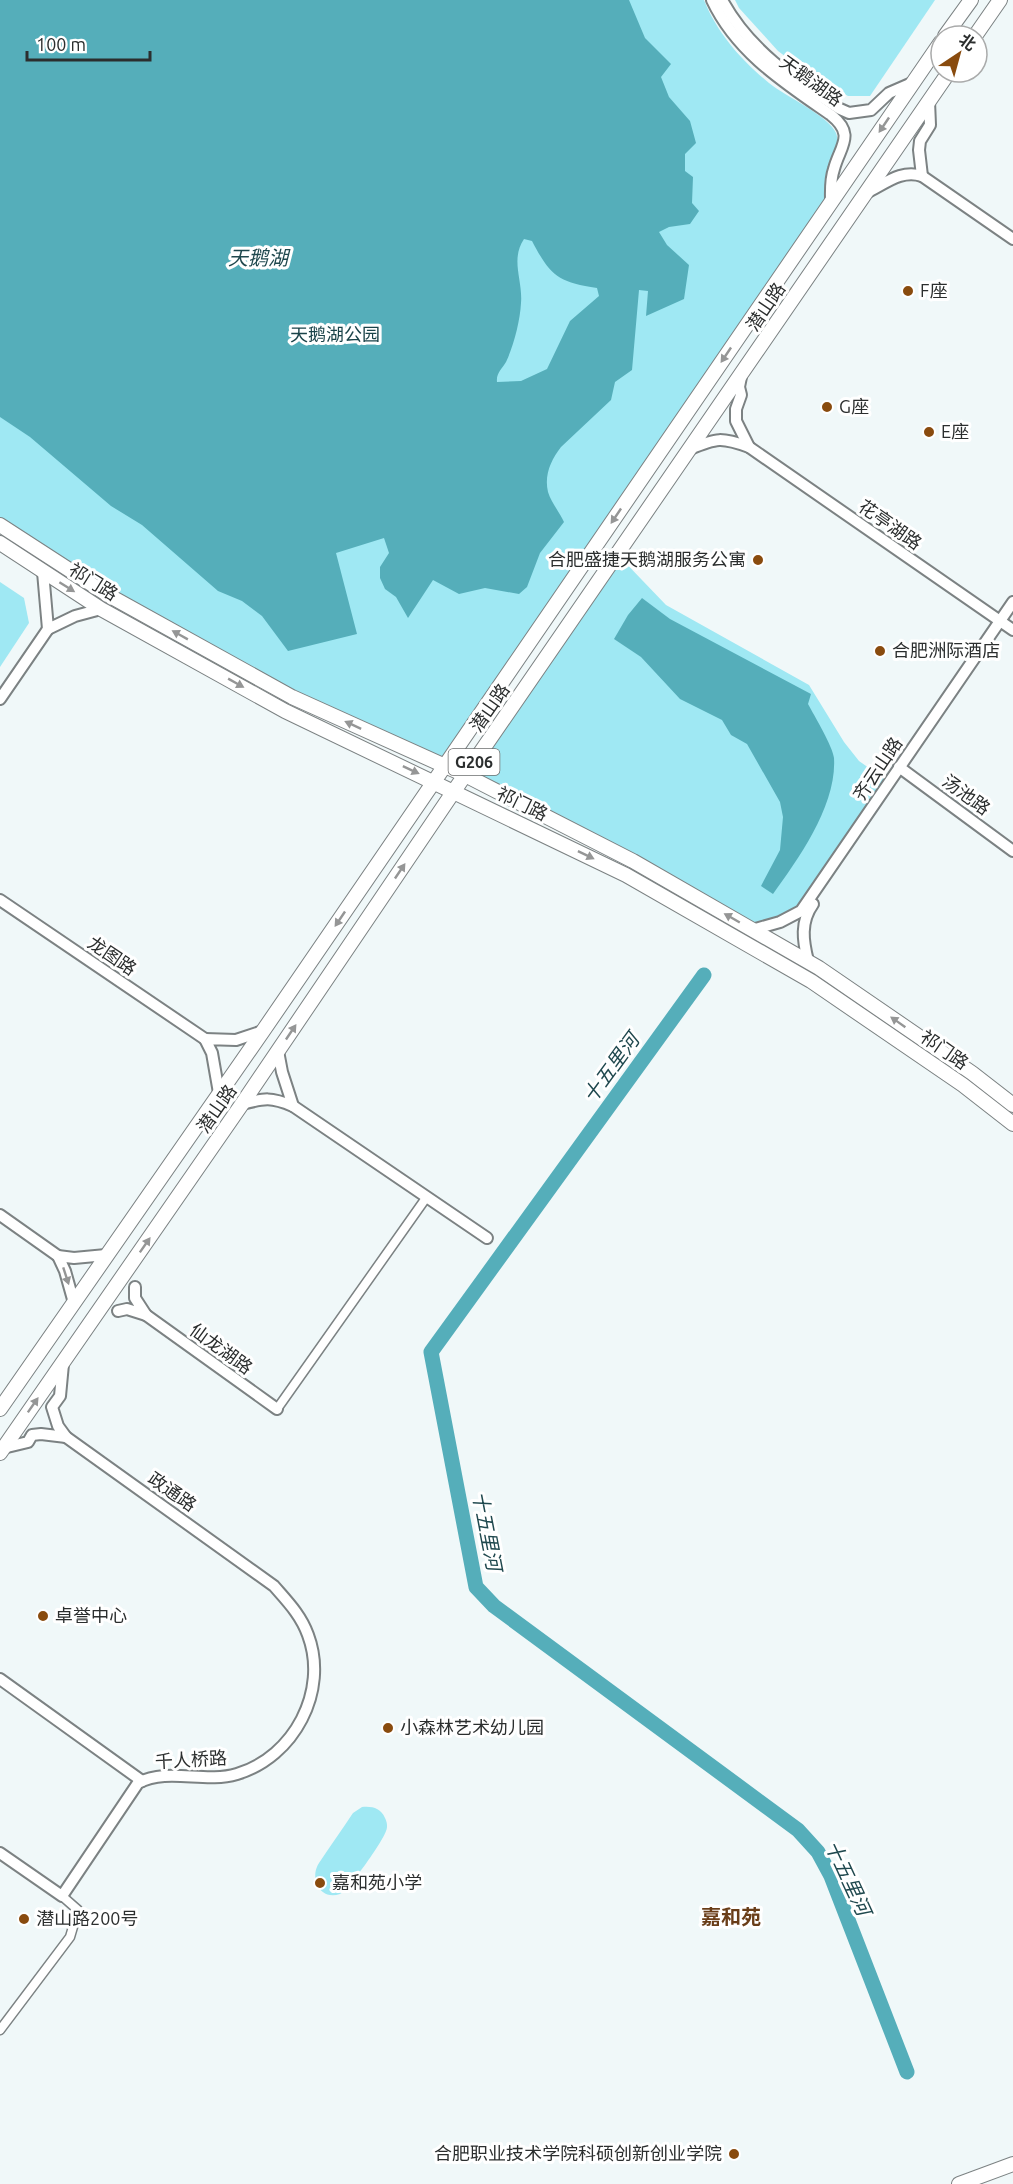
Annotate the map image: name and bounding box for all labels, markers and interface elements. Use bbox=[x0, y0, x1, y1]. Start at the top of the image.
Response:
scale bar bbox=[27, 24, 150, 62]
north arrow bbox=[929, 24, 989, 84]
text: 北 bbox=[956, 30, 980, 54]
text: 100 m bbox=[36, 34, 86, 54]
street label: 天鹅湖路 bbox=[777, 51, 847, 109]
one-way arrow bbox=[878, 116, 890, 132]
water label: 天鹅湖 bbox=[228, 246, 291, 269]
street label: 潜山路 bbox=[742, 278, 789, 334]
place label: F座 bbox=[920, 280, 947, 300]
marker: F座 bbox=[901, 284, 915, 298]
park label: 天鹅湖公园 bbox=[290, 324, 380, 344]
one-way arrow bbox=[721, 347, 732, 363]
place label: G座 bbox=[839, 396, 869, 416]
marker: G座 bbox=[820, 400, 834, 414]
place label: E座 bbox=[941, 421, 969, 441]
marker: E座 bbox=[922, 425, 936, 439]
street label: 花亭湖路 bbox=[855, 495, 926, 553]
one-way arrow bbox=[611, 508, 622, 524]
place label: 合肥盛捷天鹅湖服务公寓 bbox=[548, 549, 746, 569]
marker: 合肥盛捷天鹅湖服务公寓 bbox=[751, 553, 765, 567]
street label: 祁门路 bbox=[65, 558, 122, 604]
one-way arrow bbox=[58, 581, 74, 593]
one-way arrow bbox=[171, 630, 188, 640]
place label: 合肥洲际酒店 bbox=[892, 640, 1000, 660]
marker: 合肥洲际酒店 bbox=[873, 644, 887, 658]
one-way arrow bbox=[228, 678, 244, 689]
street label: 潜山路 bbox=[466, 680, 513, 735]
one-way arrow bbox=[345, 720, 362, 729]
street label: 齐云山路 bbox=[849, 733, 906, 804]
road number: G206 bbox=[448, 749, 500, 775]
one-way arrow bbox=[402, 765, 419, 774]
street label: 汤池路 bbox=[939, 770, 994, 818]
street label: 祁门路 bbox=[494, 782, 551, 824]
one-way arrow bbox=[577, 850, 595, 860]
one-way arrow bbox=[394, 863, 405, 879]
one-way arrow bbox=[334, 911, 346, 927]
one-way arrow bbox=[724, 913, 740, 924]
street label: 龙图路 bbox=[85, 932, 141, 979]
one-way arrow bbox=[890, 1016, 906, 1028]
one-way arrow bbox=[285, 1024, 296, 1040]
water label: 十五里河 bbox=[578, 1025, 646, 1107]
street label: 祁门路 bbox=[917, 1026, 972, 1073]
street label: 潜山路 bbox=[193, 1081, 240, 1136]
one-way arrow bbox=[139, 1237, 151, 1253]
one-way arrow bbox=[62, 1267, 72, 1285]
street label: 仙龙湖路 bbox=[187, 1319, 257, 1377]
one-way arrow bbox=[27, 1397, 39, 1413]
street label: 政通路 bbox=[145, 1468, 200, 1515]
water label: 十五里河 bbox=[469, 1489, 507, 1576]
place label: 卓誉中心 bbox=[55, 1605, 127, 1625]
marker: 卓誉中心 bbox=[36, 1609, 50, 1623]
place label: 小森林艺术幼儿园 bbox=[400, 1717, 544, 1737]
marker: 小森林艺术幼儿园 bbox=[381, 1721, 395, 1735]
street label: 千人桥路 bbox=[154, 1747, 227, 1771]
water label: 十五里河 bbox=[821, 1837, 877, 1923]
place label: 嘉和苑小学 bbox=[332, 1872, 422, 1892]
marker: 嘉和苑小学 bbox=[313, 1876, 327, 1890]
district label: 嘉和苑 bbox=[701, 1905, 761, 1928]
place label: 潜山路200号 bbox=[36, 1908, 138, 1928]
marker: 潜山路200号 bbox=[17, 1912, 31, 1926]
place label: 合肥职业技术学院科硕创新创业学院 bbox=[434, 2143, 722, 2163]
marker: 合肥职业技术学院科硕创新创业学院 bbox=[727, 2147, 741, 2161]

